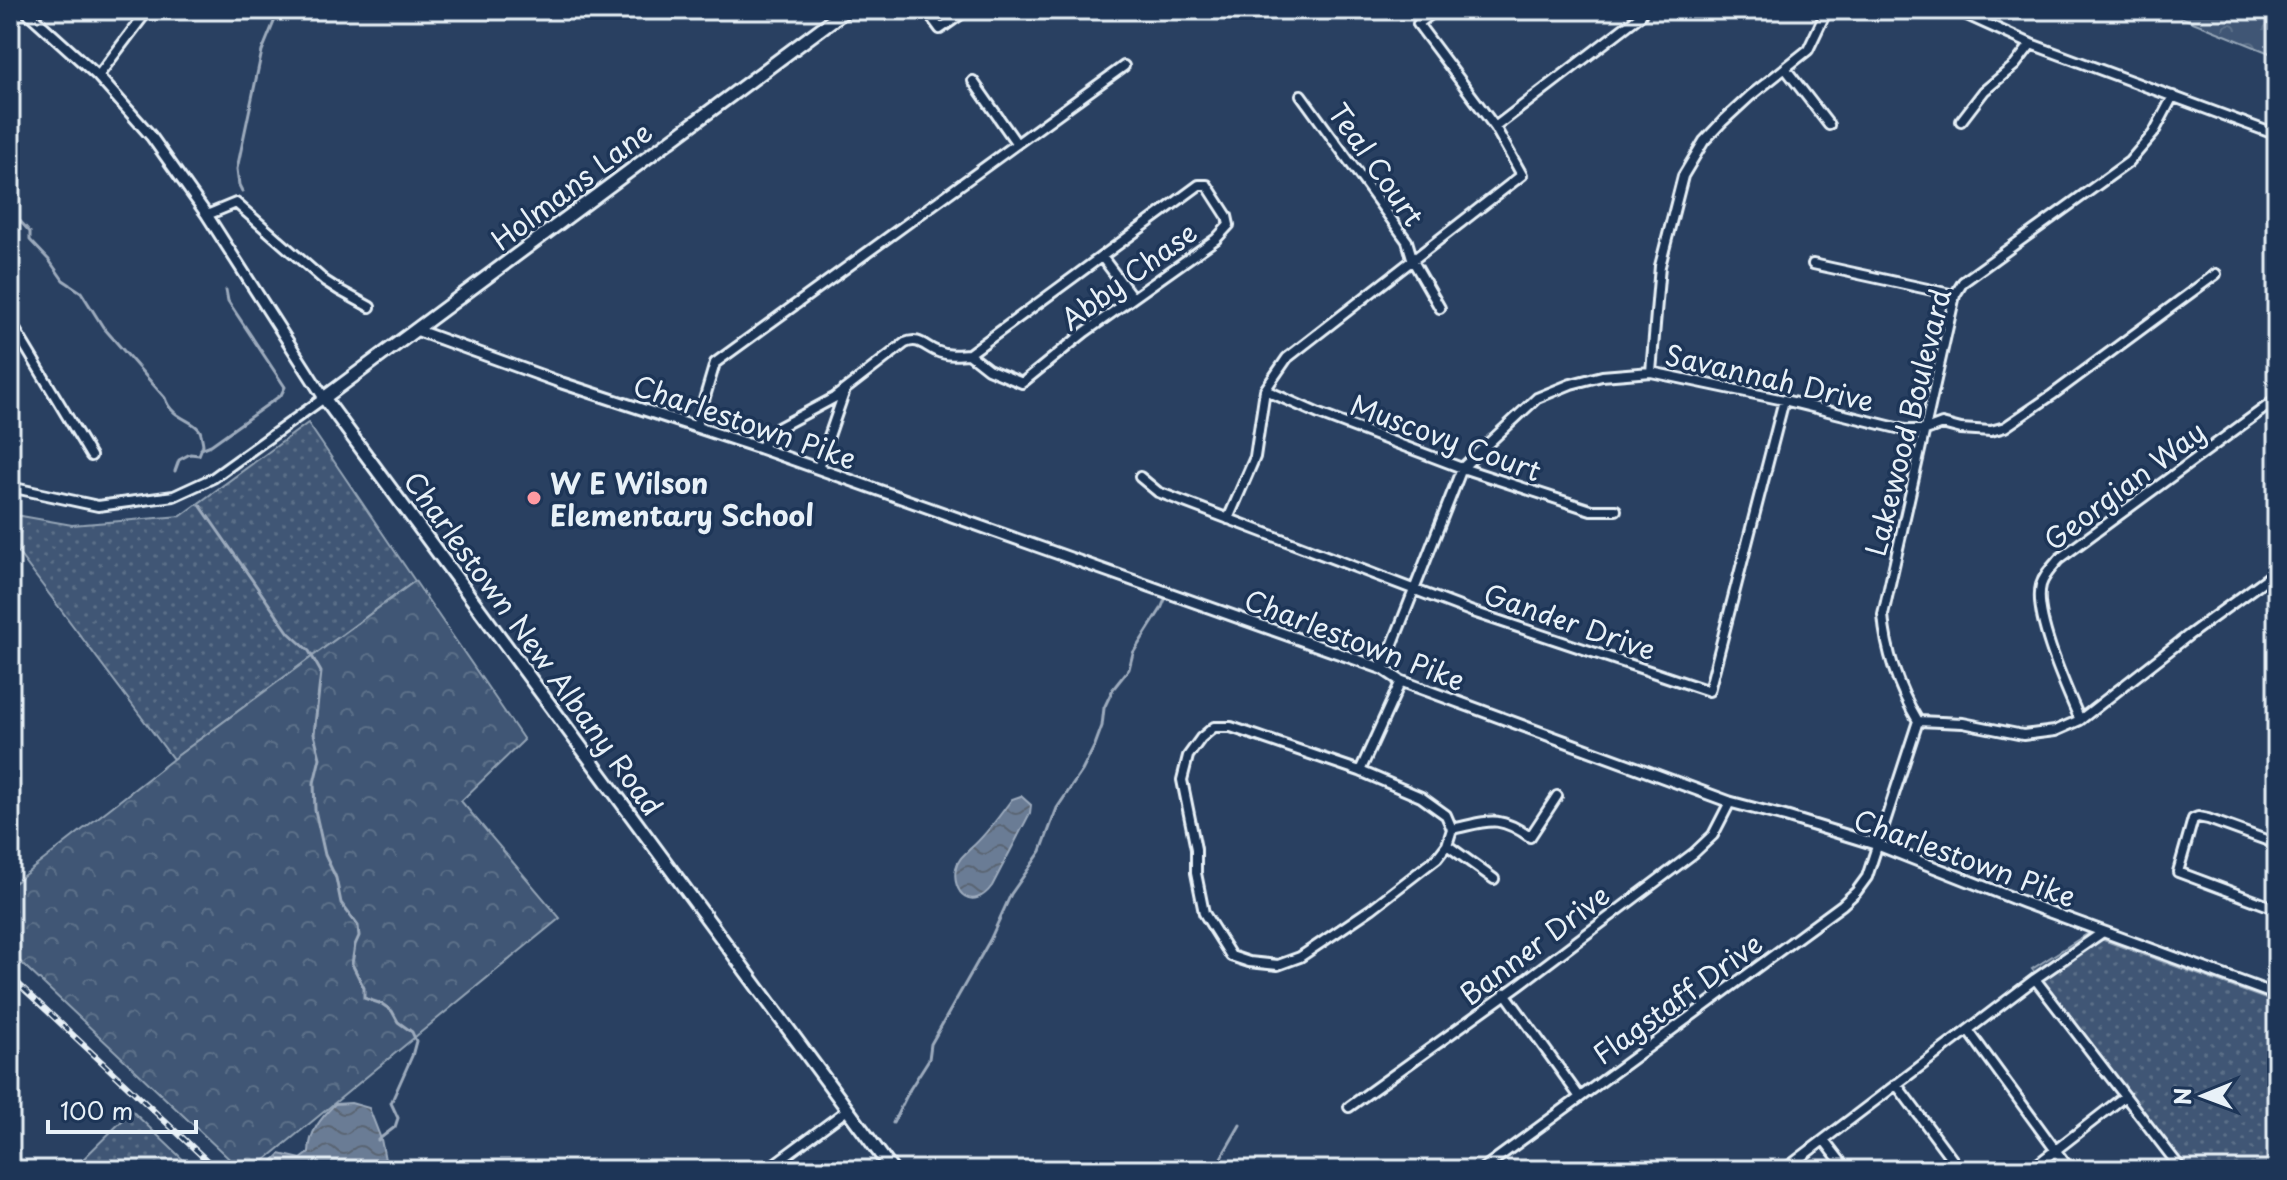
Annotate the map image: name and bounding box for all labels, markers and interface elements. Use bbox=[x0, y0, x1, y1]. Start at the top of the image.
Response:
street label: Teal Court bbox=[1319, 93, 1435, 235]
street label: Holmans Lane bbox=[481, 110, 661, 260]
street label: Abby Chase bbox=[1050, 210, 1206, 340]
street label: Lakewood Boulevard bbox=[1853, 284, 1961, 560]
street label: Savannah Drive bbox=[1661, 332, 1879, 422]
street label: Charlestown Pike bbox=[628, 363, 862, 479]
street label: Muscovy Court bbox=[1345, 383, 1547, 491]
street label: Georgian Way bbox=[2034, 410, 2214, 560]
place label: W E Wilson Elementary School bbox=[550, 461, 814, 536]
street label: Charlestown New Albany Road bbox=[394, 462, 674, 824]
marker: W E Wilson Elementary School bbox=[525, 489, 543, 507]
street label: Gander Drive bbox=[1478, 571, 1662, 671]
street label: Charlestown Pike bbox=[1238, 577, 1472, 701]
street label: Charlestown Pike bbox=[1848, 797, 2082, 917]
street label: Banner Drive bbox=[1450, 873, 1618, 1015]
street label: Flagstaff Drive bbox=[1583, 922, 1771, 1074]
north arrow bbox=[2163, 1056, 2243, 1136]
scale bar bbox=[48, 1084, 196, 1134]
text: N bbox=[2165, 1087, 2198, 1105]
text: 100 m bbox=[60, 1092, 133, 1128]

